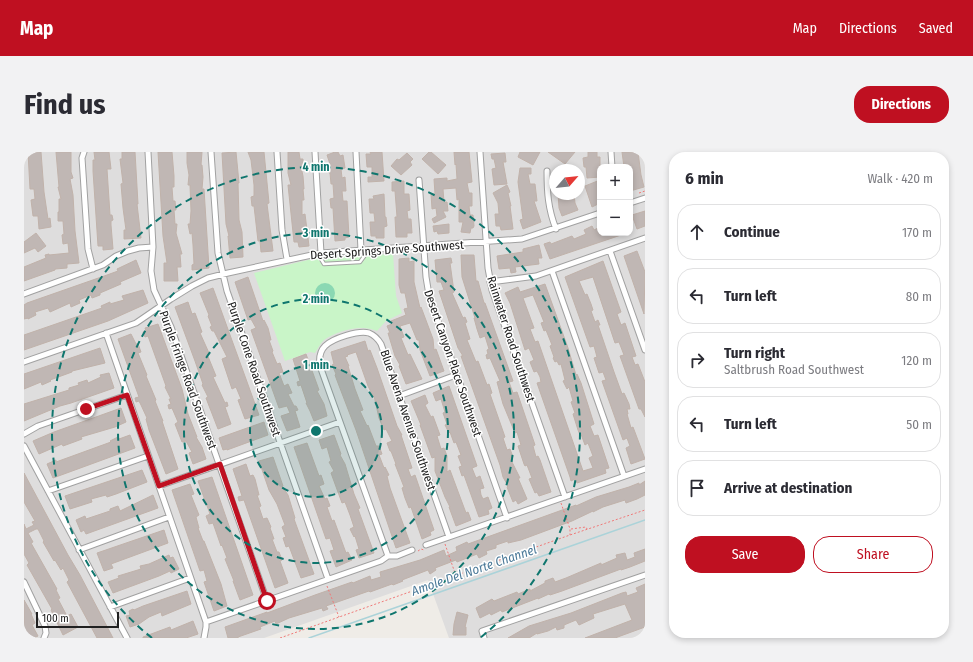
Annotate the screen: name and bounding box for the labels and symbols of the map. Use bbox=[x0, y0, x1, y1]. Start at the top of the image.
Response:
text: 4 min bbox=[302, 160, 330, 174]
north arrow bbox=[549, 164, 585, 200]
text: 3 min bbox=[302, 226, 329, 240]
street label: Desert Springs Drive Southwest bbox=[310, 238, 464, 262]
street label: Rainwater Road Southwest bbox=[484, 274, 538, 404]
street label: Desert Canyon Place Southwest bbox=[421, 288, 485, 438]
text: 2 min bbox=[302, 292, 329, 306]
street label: Purple Cone Road Southwest bbox=[224, 300, 284, 438]
street label: Purple Fringe Road Southwest bbox=[156, 309, 220, 451]
street label: Blue Avena Avenue Southwest bbox=[377, 348, 439, 492]
text: 1 min bbox=[303, 358, 329, 372]
route end bbox=[77, 400, 95, 418]
centre of rings bbox=[309, 424, 323, 438]
water label: Amole Del Norte Channel bbox=[408, 541, 539, 599]
route start bbox=[258, 592, 276, 610]
scale bar bbox=[36, 610, 119, 629]

